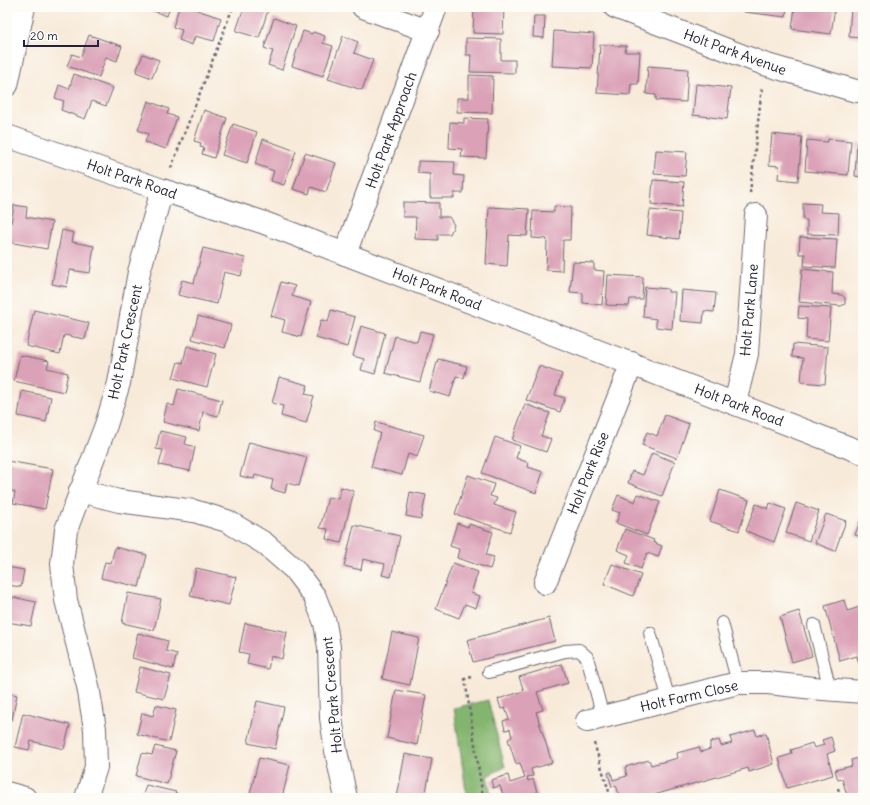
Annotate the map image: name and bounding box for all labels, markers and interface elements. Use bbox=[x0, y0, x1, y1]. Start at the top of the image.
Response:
scale bar bbox=[24, 22, 98, 48]
street label: Holt Park Avenue bbox=[681, 25, 789, 79]
text: 20 m bbox=[30, 28, 58, 43]
street label: Holt Park Approach bbox=[362, 69, 420, 191]
street label: Holt Park Road bbox=[85, 155, 179, 203]
street label: Holt Park Lane bbox=[736, 263, 762, 357]
street label: Holt Park Road bbox=[390, 264, 484, 314]
street label: Holt Park Crescent bbox=[104, 283, 146, 401]
street label: Holt Park Road bbox=[692, 380, 786, 430]
street label: Holt Park Rise bbox=[563, 429, 613, 517]
street label: Holt Park Crescent bbox=[318, 636, 346, 754]
street label: Holt Farm Close bbox=[638, 676, 740, 716]

